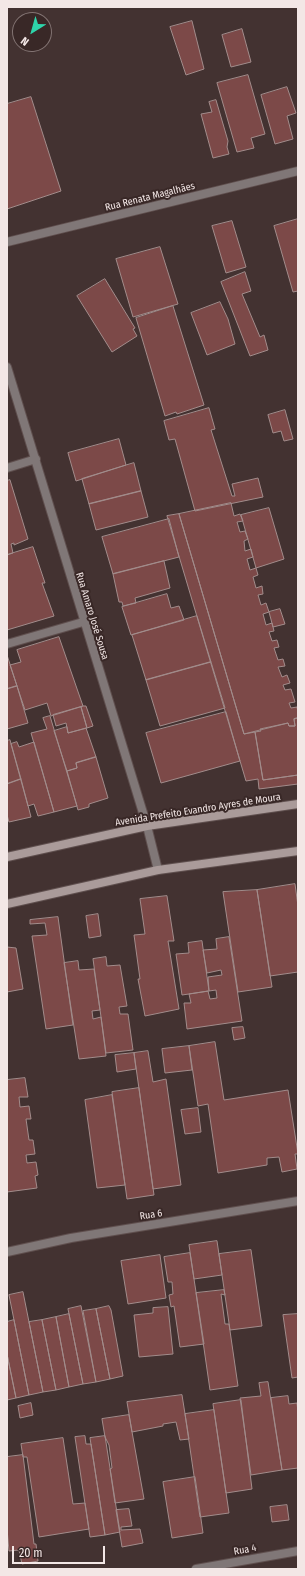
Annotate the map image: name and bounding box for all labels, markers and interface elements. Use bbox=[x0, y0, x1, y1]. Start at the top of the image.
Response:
north arrow bbox=[12, 12, 52, 52]
text: N bbox=[19, 34, 32, 48]
street label: Rua Renata Magalhães bbox=[104, 180, 196, 214]
street label: Rua Amaro José Sousa bbox=[73, 571, 111, 661]
street label: Avenida Prefeito Evandro Ayres de Moura bbox=[114, 791, 282, 829]
street label: Rua 6 bbox=[139, 1207, 163, 1223]
scale bar bbox=[14, 1538, 107, 1564]
street label: Rua 4 bbox=[233, 1542, 257, 1558]
text: 20 m bbox=[19, 1546, 43, 1560]

